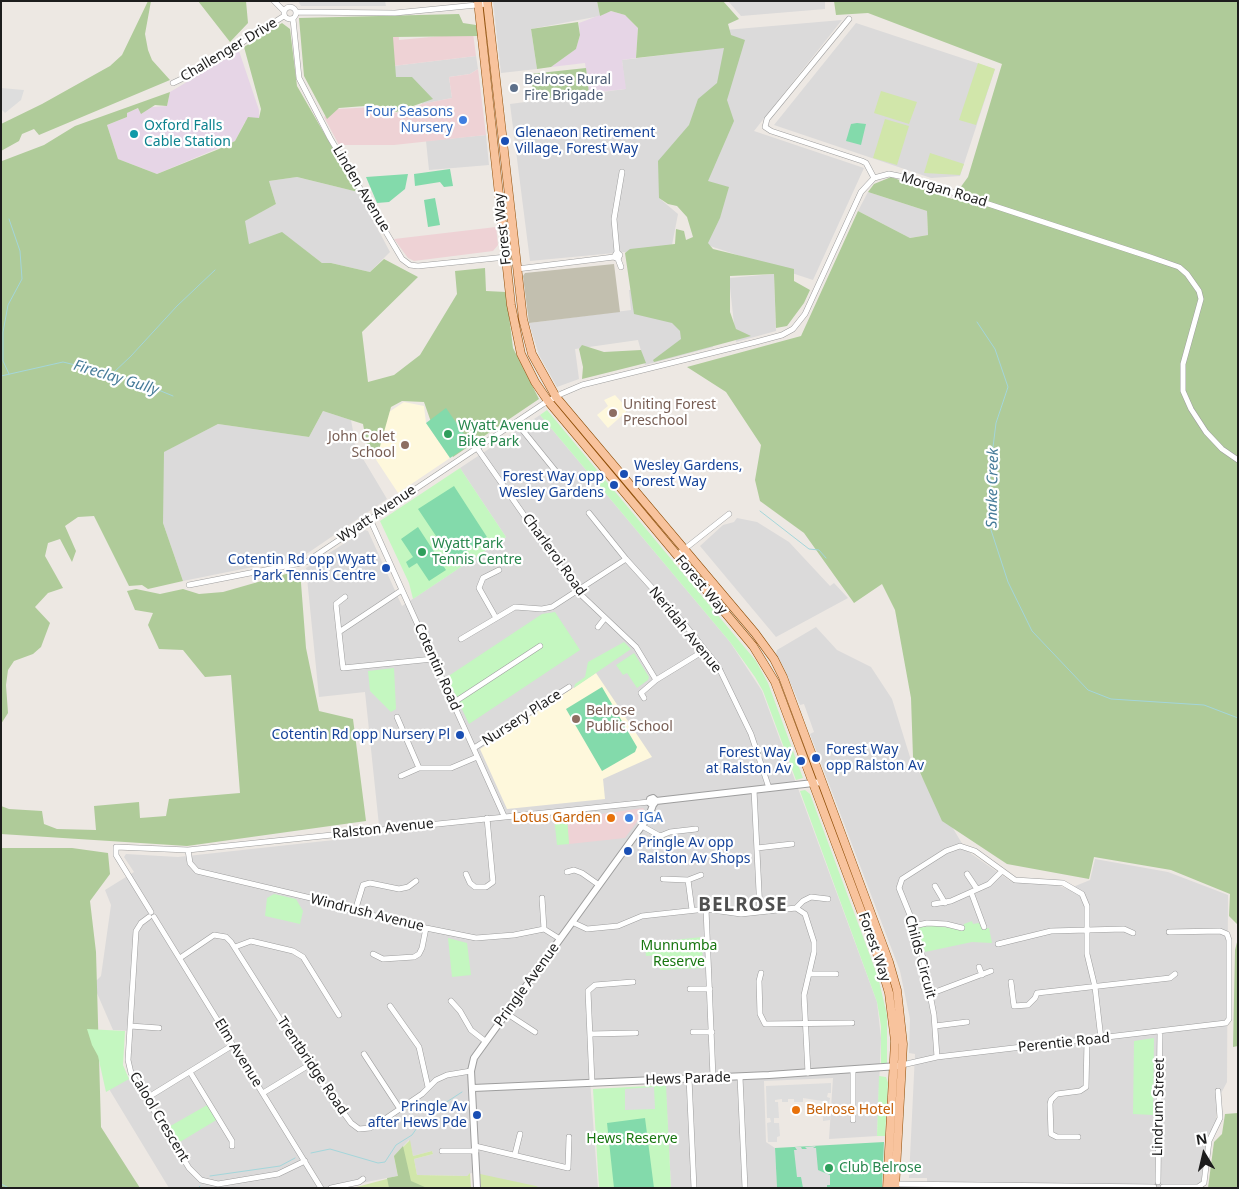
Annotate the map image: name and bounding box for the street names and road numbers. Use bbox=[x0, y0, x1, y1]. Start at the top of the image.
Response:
street label: Challenger Drive bbox=[178, 15, 280, 85]
street label: Linden Avenue bbox=[329, 143, 393, 235]
street label: Morgan Road bbox=[899, 169, 989, 211]
street label: Forest Way bbox=[491, 192, 515, 266]
street label: Wyatt Avenue bbox=[335, 482, 419, 546]
street label: Charleroi Road bbox=[519, 511, 589, 599]
street label: Forest Way bbox=[671, 552, 731, 618]
street label: Neridah Avenue bbox=[645, 584, 725, 676]
street label: Cotentin Road bbox=[410, 621, 464, 713]
street label: Nursery Place bbox=[479, 686, 565, 750]
street label: Ralston Avenue bbox=[331, 815, 435, 843]
street label: Windrush Avenue bbox=[308, 891, 426, 935]
street label: Forest Way bbox=[854, 910, 894, 984]
street label: Childs Circuit bbox=[901, 913, 939, 1001]
street label: Pringle Avenue bbox=[491, 940, 563, 1030]
street label: Trentbridge Road bbox=[273, 1014, 351, 1118]
street label: Elm Avenue bbox=[210, 1016, 266, 1090]
street label: Perentie Road bbox=[1017, 1030, 1111, 1056]
street label: Lindrum Street bbox=[1150, 1058, 1168, 1156]
street label: Calool Crescent bbox=[126, 1069, 192, 1165]
street label: Hews Parade bbox=[645, 1069, 731, 1089]

